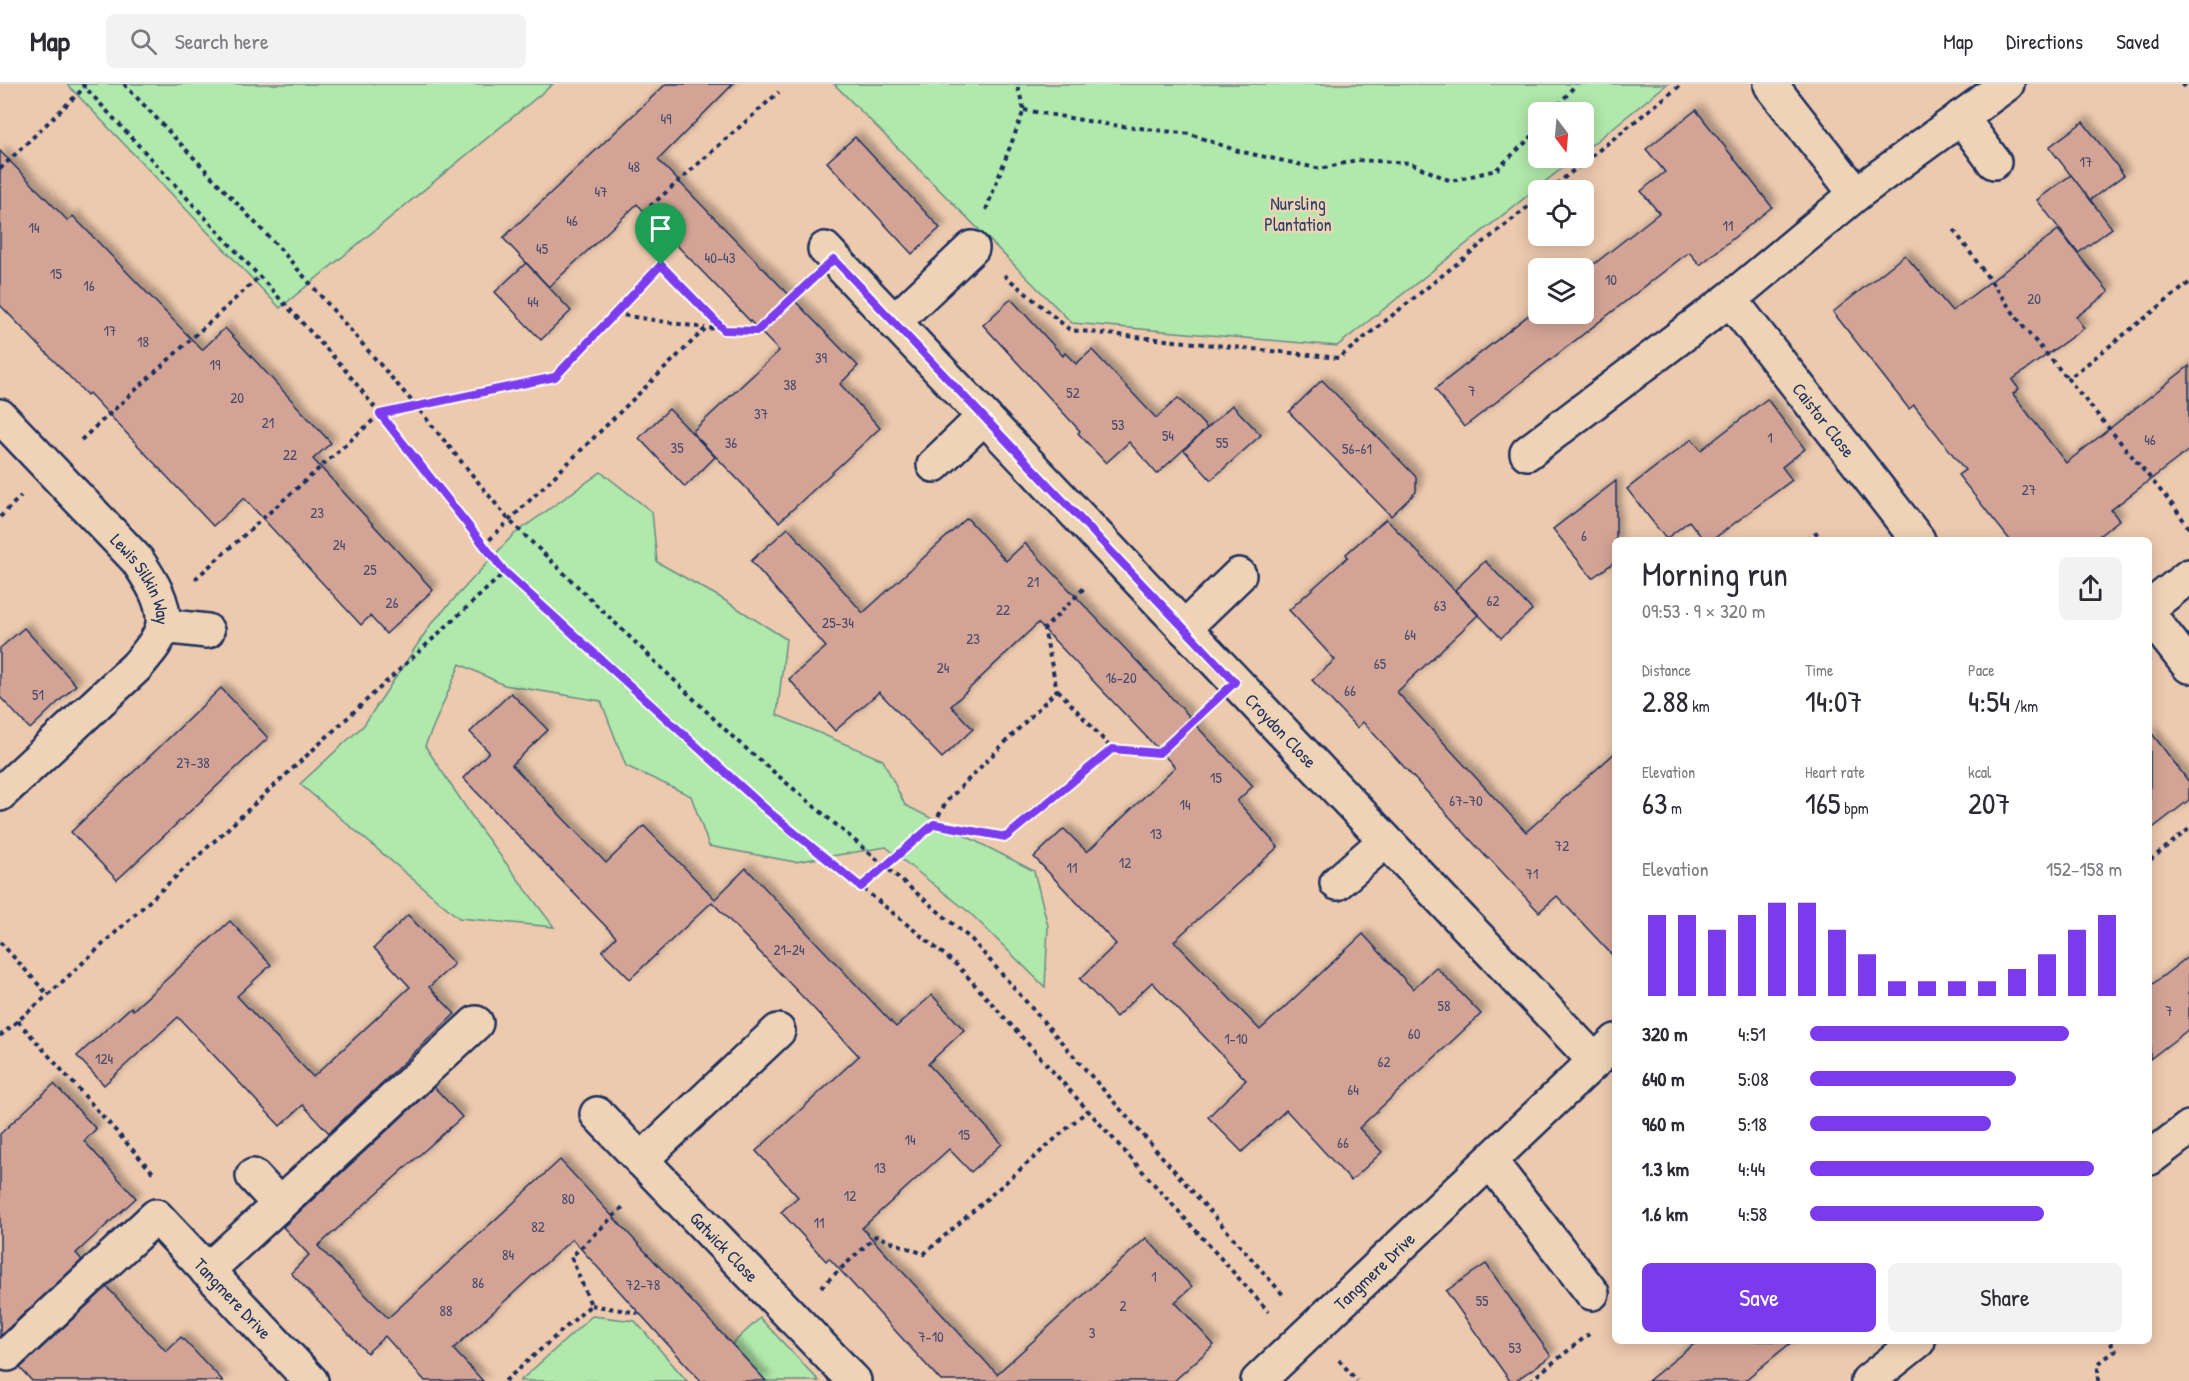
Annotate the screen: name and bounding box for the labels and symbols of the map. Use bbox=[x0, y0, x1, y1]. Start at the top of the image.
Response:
north arrow bbox=[1528, 102, 1594, 168]
house number: 49 bbox=[660, 108, 672, 129]
house number: 17 bbox=[2080, 151, 2092, 172]
house number: 48 bbox=[628, 156, 640, 177]
house number: 47 bbox=[594, 181, 608, 202]
park label: Nursling Plantation bbox=[1264, 191, 1332, 237]
pin bbox=[635, 203, 686, 265]
house number: 46 bbox=[566, 210, 578, 231]
house number: 11 bbox=[1723, 215, 1733, 236]
house number: 14 bbox=[28, 217, 40, 238]
house number: 45 bbox=[536, 238, 549, 259]
house number: 40-43 bbox=[705, 247, 736, 268]
house number: 15 bbox=[50, 263, 63, 284]
house number: 10 bbox=[1605, 269, 1617, 290]
house number: 16 bbox=[83, 275, 95, 296]
house number: 20 bbox=[2027, 288, 2041, 309]
house number: 44 bbox=[527, 291, 539, 312]
house number: 17 bbox=[104, 320, 116, 341]
house number: 18 bbox=[137, 331, 149, 352]
house number: 39 bbox=[815, 347, 828, 368]
house number: 19 bbox=[210, 354, 221, 375]
house number: 38 bbox=[783, 374, 797, 395]
street label: Caistor Close bbox=[1787, 377, 1861, 462]
house number: 7 bbox=[1468, 380, 1476, 401]
house number: 52 bbox=[1066, 382, 1080, 403]
house number: 20 bbox=[230, 387, 244, 408]
house number: 37 bbox=[754, 403, 768, 424]
house number: 21 bbox=[262, 412, 274, 433]
house number: 53 bbox=[1111, 414, 1125, 435]
house number: 54 bbox=[1162, 425, 1174, 446]
house number: 1 bbox=[1767, 427, 1773, 448]
house number: 46 bbox=[2144, 429, 2156, 450]
house number: 36 bbox=[725, 432, 737, 453]
house number: 55 bbox=[1216, 432, 1229, 453]
house number: 35 bbox=[670, 437, 684, 458]
house number: 56-61 bbox=[1342, 438, 1372, 459]
house number: 22 bbox=[283, 444, 297, 465]
house number: 27 bbox=[2022, 479, 2036, 500]
house number: 23 bbox=[310, 502, 324, 523]
house number: 6 bbox=[1581, 525, 1587, 546]
street label: Lewis Silkin Way bbox=[105, 528, 176, 626]
house number: 24 bbox=[333, 534, 346, 555]
house number: 25 bbox=[363, 559, 377, 580]
house number: 21 bbox=[1027, 571, 1039, 592]
house number: 62 bbox=[1486, 590, 1500, 611]
house number: 26 bbox=[385, 592, 399, 613]
house number: 63 bbox=[1434, 595, 1447, 616]
house number: 22 bbox=[996, 599, 1010, 620]
house number: 25-34 bbox=[822, 612, 854, 633]
house number: 64 bbox=[1404, 624, 1416, 645]
house number: 23 bbox=[966, 628, 980, 649]
house number: 65 bbox=[1374, 653, 1387, 674]
house number: 24 bbox=[937, 657, 950, 678]
house number: 16-20 bbox=[1105, 667, 1137, 688]
house number: 66 bbox=[1344, 680, 1356, 701]
house number: 51 bbox=[32, 684, 44, 705]
street label: Croydon Close bbox=[1240, 687, 1323, 773]
house number: 27-38 bbox=[176, 752, 210, 773]
house number: 15 bbox=[1210, 767, 1223, 788]
house number: 67-70 bbox=[1449, 790, 1483, 811]
house number: 14 bbox=[1179, 794, 1191, 815]
house number: 13 bbox=[1150, 823, 1162, 844]
house number: 72 bbox=[1555, 835, 1569, 856]
house number: 12 bbox=[1119, 852, 1131, 873]
house number: 11 bbox=[1067, 857, 1077, 878]
house number: 71 bbox=[1526, 863, 1538, 884]
house number: 21-24 bbox=[773, 939, 805, 960]
house number: 58 bbox=[1438, 995, 1450, 1016]
house number: 7 bbox=[2165, 1000, 2173, 1021]
house number: 60 bbox=[1408, 1023, 1421, 1044]
house number: 1-10 bbox=[1224, 1028, 1248, 1049]
house number: 124 bbox=[95, 1048, 113, 1069]
house number: 62 bbox=[1377, 1051, 1391, 1072]
house number: 64 bbox=[1347, 1079, 1359, 1100]
house number: 15 bbox=[958, 1124, 971, 1145]
house number: 14 bbox=[904, 1129, 916, 1150]
house number: 66 bbox=[1337, 1132, 1349, 1153]
house number: 13 bbox=[874, 1157, 886, 1178]
house number: 12 bbox=[844, 1185, 856, 1206]
house number: 80 bbox=[561, 1188, 575, 1209]
street label: Gatwick Close bbox=[685, 1206, 764, 1287]
house number: 11 bbox=[814, 1212, 824, 1233]
house number: 82 bbox=[531, 1216, 545, 1237]
street label: Tangmere Drive bbox=[1328, 1226, 1420, 1315]
house number: 84 bbox=[502, 1244, 514, 1265]
street label: Tangmere Drive bbox=[189, 1252, 278, 1344]
house number: 1 bbox=[1151, 1266, 1157, 1287]
house number: 86 bbox=[472, 1272, 484, 1293]
house number: 72-78 bbox=[626, 1274, 660, 1295]
house number: 55 bbox=[1476, 1290, 1489, 1311]
house number: 2 bbox=[1119, 1295, 1127, 1316]
house number: 88 bbox=[440, 1300, 453, 1321]
house number: 3 bbox=[1089, 1322, 1096, 1343]
house number: 7-10 bbox=[918, 1326, 944, 1347]
house number: 53 bbox=[1508, 1337, 1522, 1358]

